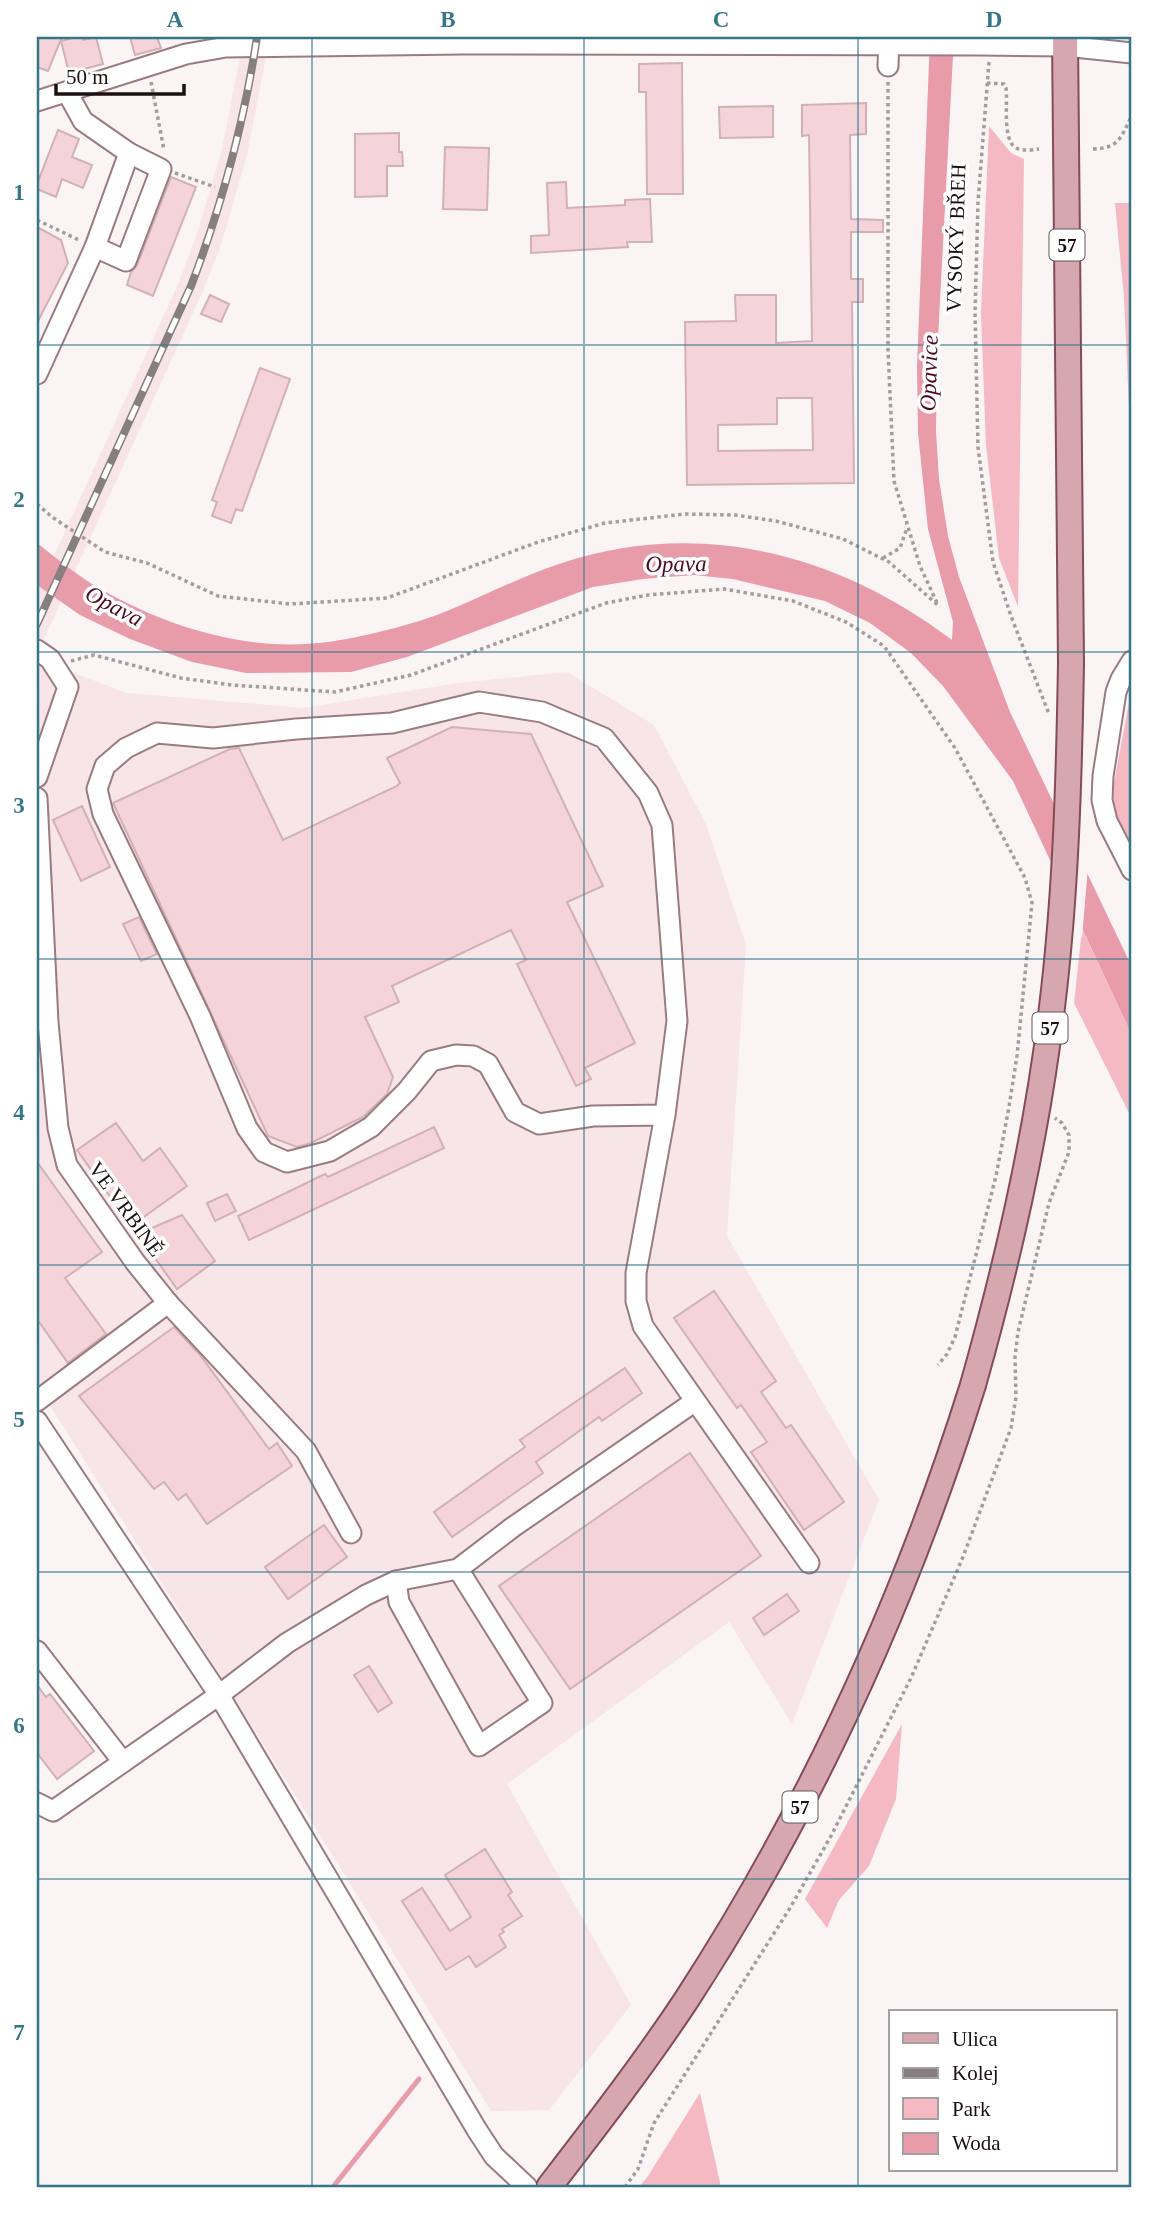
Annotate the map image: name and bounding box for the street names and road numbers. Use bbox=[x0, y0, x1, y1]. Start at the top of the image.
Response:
street label: VYSOKÝ BŘEH bbox=[941, 163, 971, 313]
road number: 57 bbox=[1050, 230, 1084, 260]
road number: 57 bbox=[1032, 1012, 1068, 1044]
street label: VE VRBINĚ bbox=[84, 1157, 168, 1261]
road number: 57 bbox=[782, 1792, 818, 1823]

